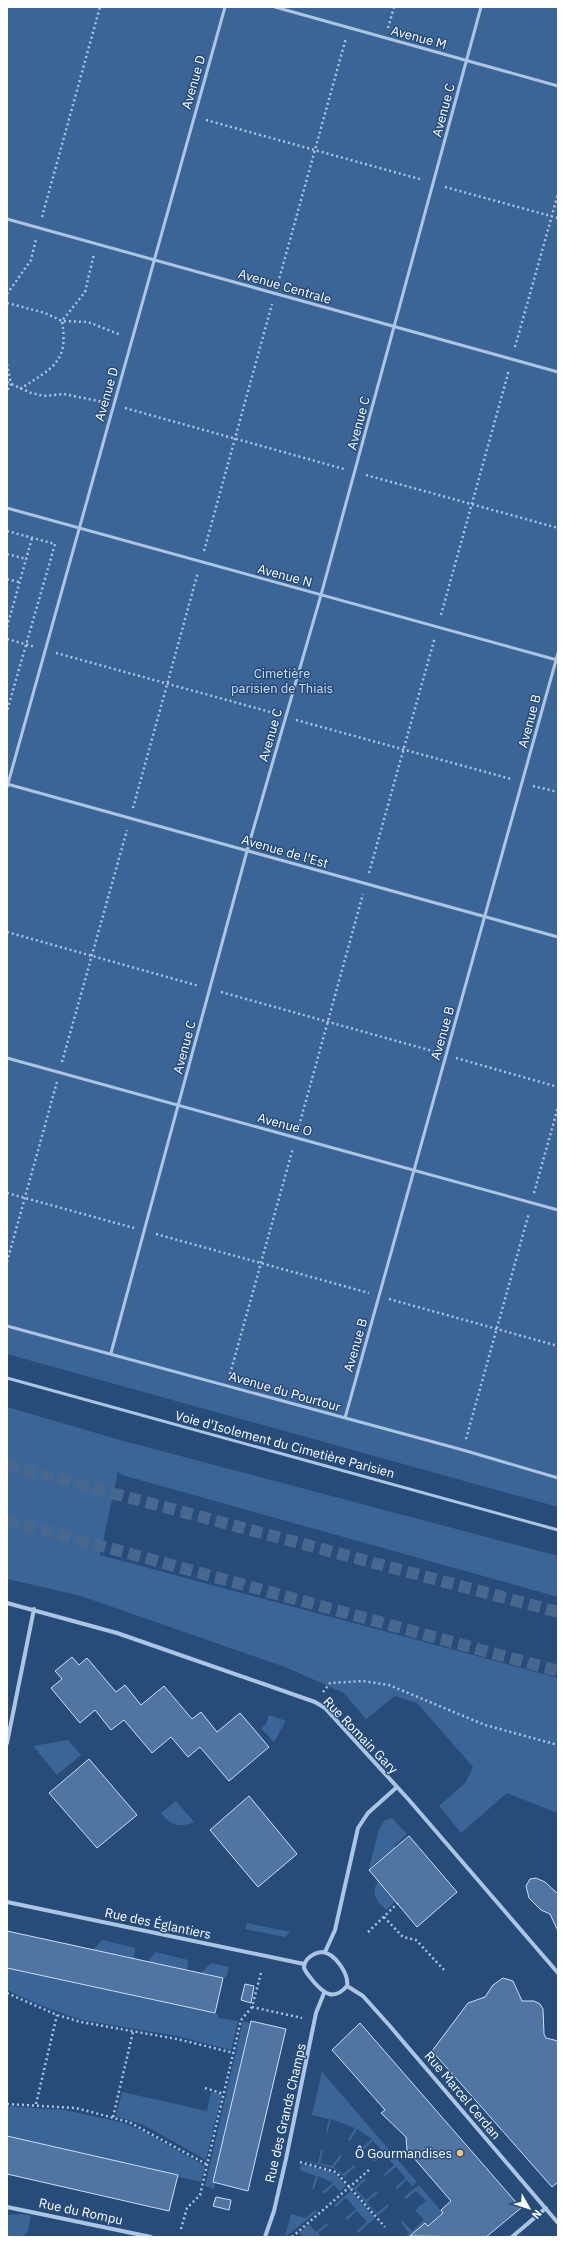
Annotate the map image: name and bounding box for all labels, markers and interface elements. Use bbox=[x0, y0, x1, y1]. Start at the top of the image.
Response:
street label: Avenue M bbox=[389, 22, 449, 53]
street label: Avenue D bbox=[178, 53, 209, 111]
street label: Avenue C bbox=[428, 82, 459, 139]
street label: Avenue Centrale bbox=[236, 265, 333, 308]
street label: Avenue D bbox=[91, 365, 122, 423]
street label: Avenue C bbox=[343, 395, 374, 452]
street label: Avenue N bbox=[256, 560, 314, 591]
park label: Cimetière parisien de Thiais bbox=[231, 665, 333, 697]
street label: Avenue B bbox=[514, 692, 545, 750]
street label: Avenue C bbox=[255, 707, 286, 764]
street label: Avenue de l'Est bbox=[240, 831, 330, 872]
street label: Avenue B bbox=[427, 1004, 458, 1062]
street label: Avenue C bbox=[169, 1019, 200, 1076]
street label: Avenue O bbox=[256, 1109, 314, 1140]
street label: Avenue B bbox=[340, 1316, 371, 1374]
street label: Avenue du Pourtour bbox=[227, 1367, 343, 1416]
street label: Voie d'Isolement du Cimetière Parisien bbox=[173, 1407, 396, 1482]
street label: Rue Romain Gary bbox=[320, 1693, 402, 1778]
street label: Rue des Églantiers bbox=[103, 1904, 213, 1943]
street label: Rue des Grands Champs bbox=[261, 2042, 310, 2185]
street label: Rue Marcel Cerdan bbox=[421, 2048, 505, 2143]
place label: Ô Gourmandises bbox=[355, 2145, 452, 2162]
marker: Ô Gourmandises bbox=[455, 2148, 465, 2158]
north arrow bbox=[509, 2188, 549, 2228]
street label: Rue du Rompu bbox=[37, 2194, 125, 2229]
text: N bbox=[529, 2207, 545, 2222]

